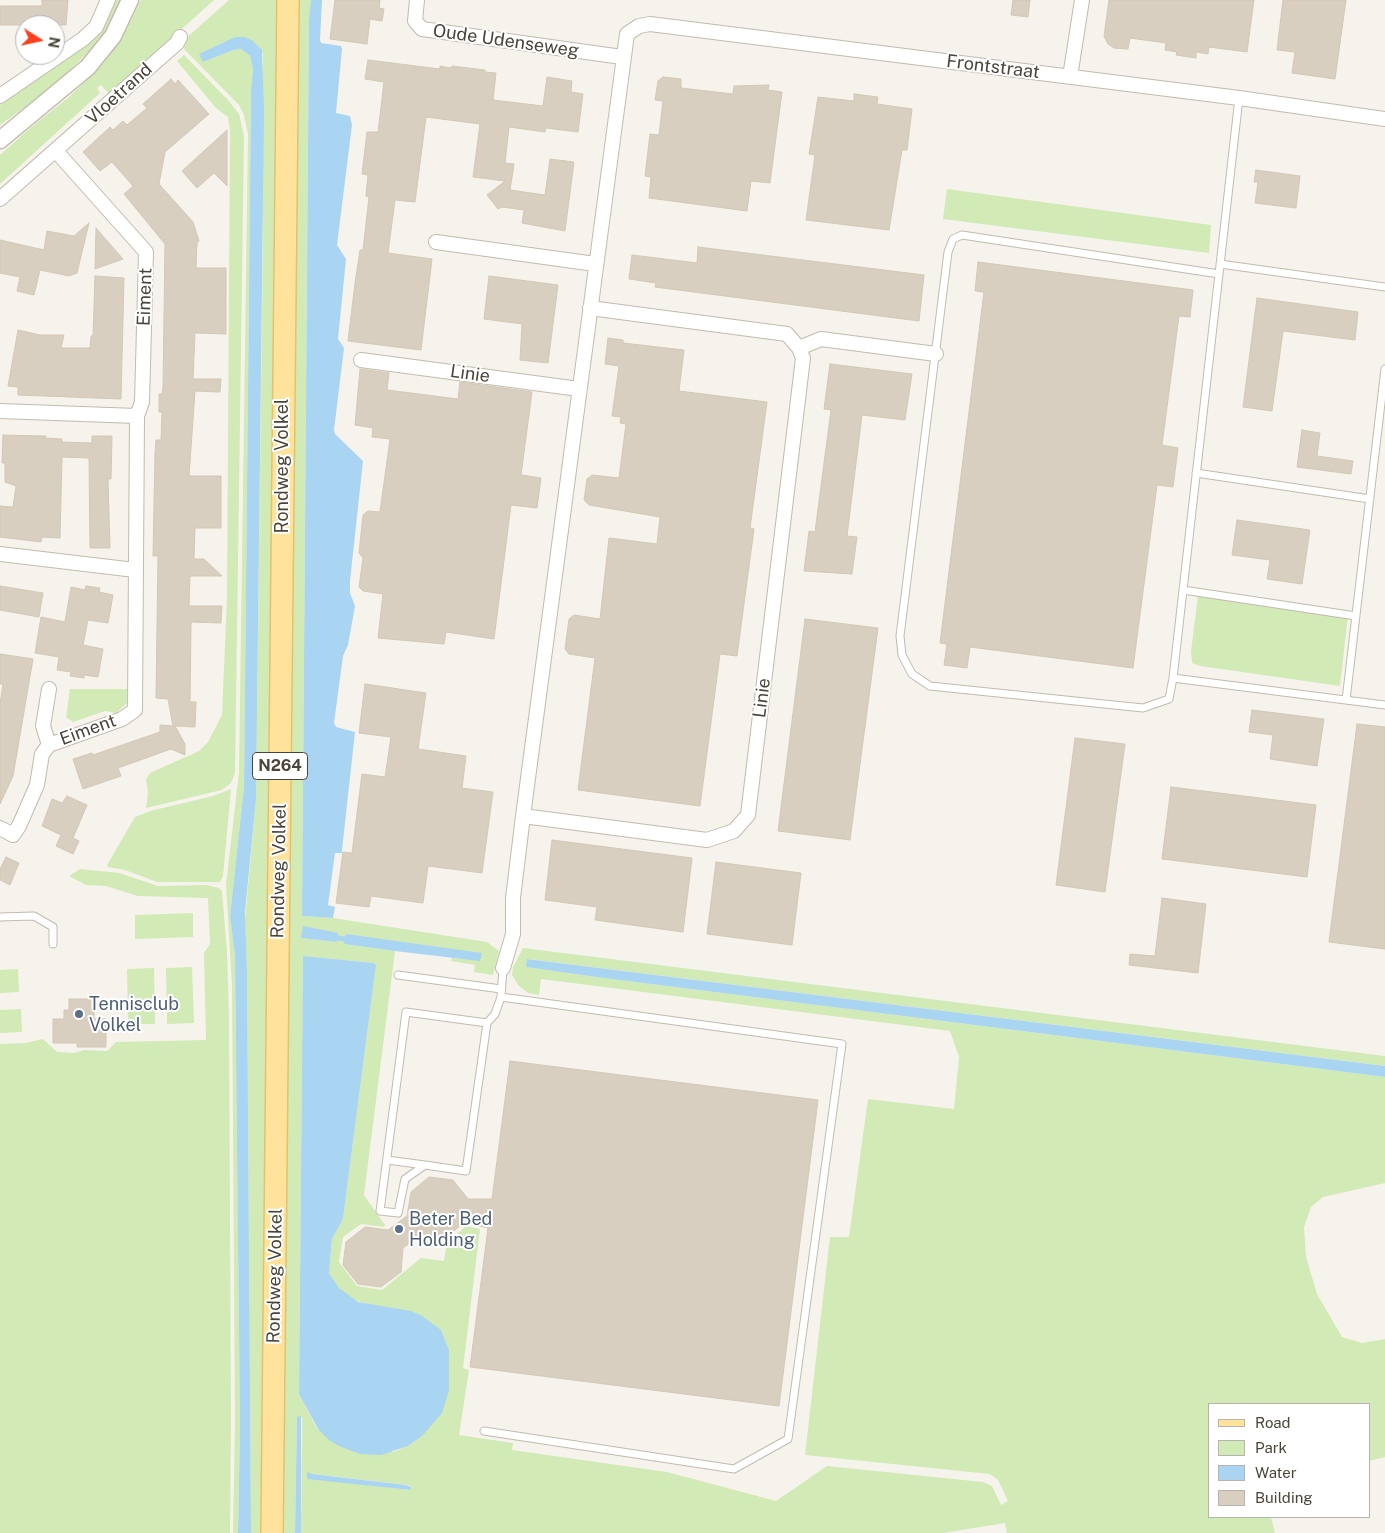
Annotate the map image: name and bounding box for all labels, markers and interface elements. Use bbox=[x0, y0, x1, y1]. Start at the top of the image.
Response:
north arrow bbox=[15, 15, 65, 65]
street label: Oude Udenseweg bbox=[432, 20, 580, 62]
text: N bbox=[45, 36, 63, 49]
street label: Frontstraat bbox=[945, 51, 1041, 83]
street label: Vloetrand bbox=[81, 59, 157, 129]
street label: Eiment bbox=[133, 268, 157, 326]
street label: Linie bbox=[449, 361, 491, 387]
street label: Rondweg Volkel bbox=[271, 399, 293, 533]
street label: Linie bbox=[749, 677, 775, 719]
street label: Eiment bbox=[57, 710, 119, 750]
road number: N264 bbox=[252, 752, 308, 779]
street label: Rondweg Volkel bbox=[267, 803, 291, 939]
place label: Tennisclub Volkel bbox=[89, 993, 179, 1036]
marker: Tennisclub Volkel bbox=[73, 1008, 85, 1020]
street label: Rondweg Volkel bbox=[263, 1208, 287, 1344]
place label: Beter Bed Holding bbox=[409, 1208, 492, 1250]
marker: Beter Bed Holding bbox=[393, 1223, 405, 1235]
legend bbox=[1208, 1403, 1370, 1518]
text: Road bbox=[1255, 1414, 1291, 1431]
text: Park bbox=[1255, 1439, 1287, 1456]
text: Water bbox=[1255, 1464, 1297, 1481]
text: Building bbox=[1255, 1489, 1313, 1506]

